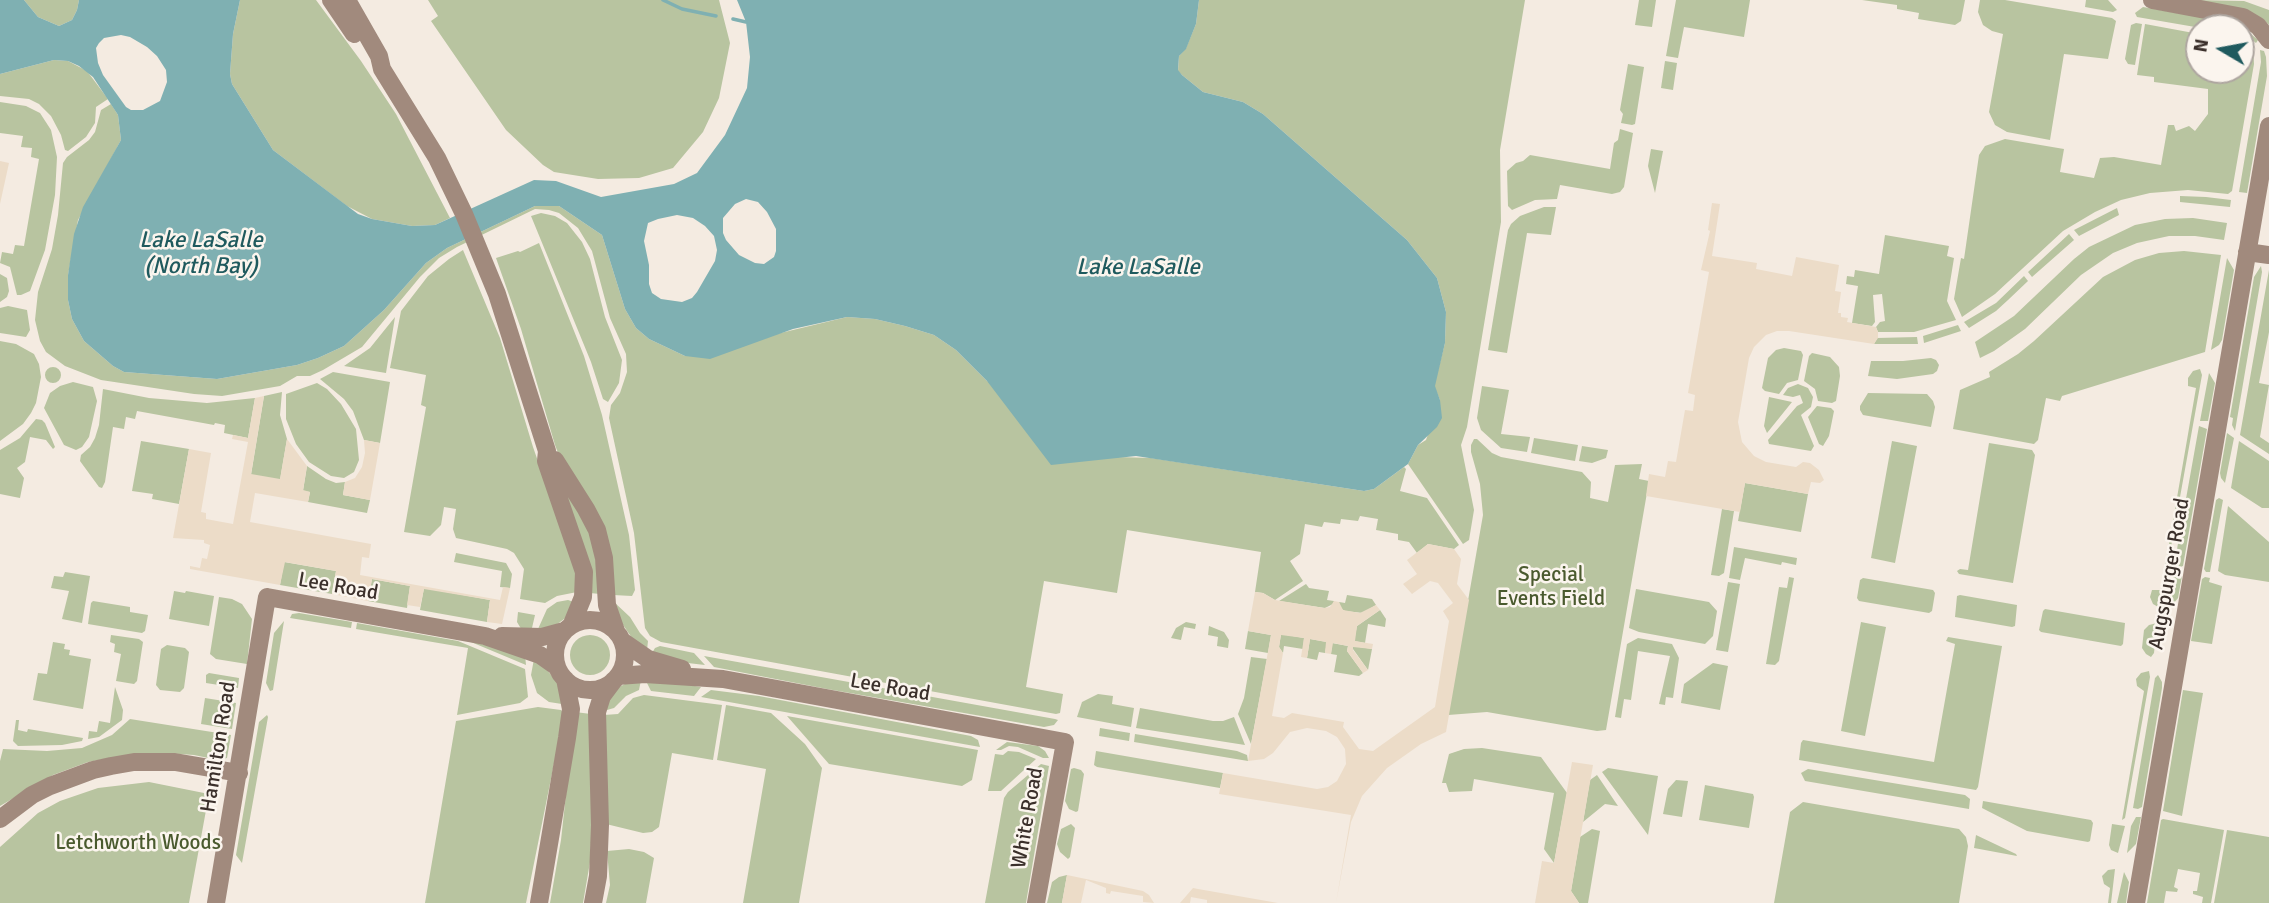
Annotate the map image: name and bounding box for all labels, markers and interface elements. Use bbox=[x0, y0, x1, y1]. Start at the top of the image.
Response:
north arrow bbox=[2185, 14, 2255, 84]
text: N bbox=[2188, 37, 2214, 54]
water label: Lake LaSalle (North Bay) bbox=[139, 227, 263, 281]
water label: Lake LaSalle bbox=[1076, 254, 1200, 282]
street label: Augspurger Road bbox=[2144, 496, 2196, 652]
park label: Special Events Field bbox=[1497, 562, 1605, 612]
street label: Lee Road bbox=[296, 568, 380, 606]
street label: Lee Road bbox=[848, 669, 932, 707]
street label: Hamilton Road bbox=[196, 680, 242, 814]
street label: White Road bbox=[1007, 766, 1049, 870]
park label: Letchworth Woods bbox=[55, 830, 221, 856]

